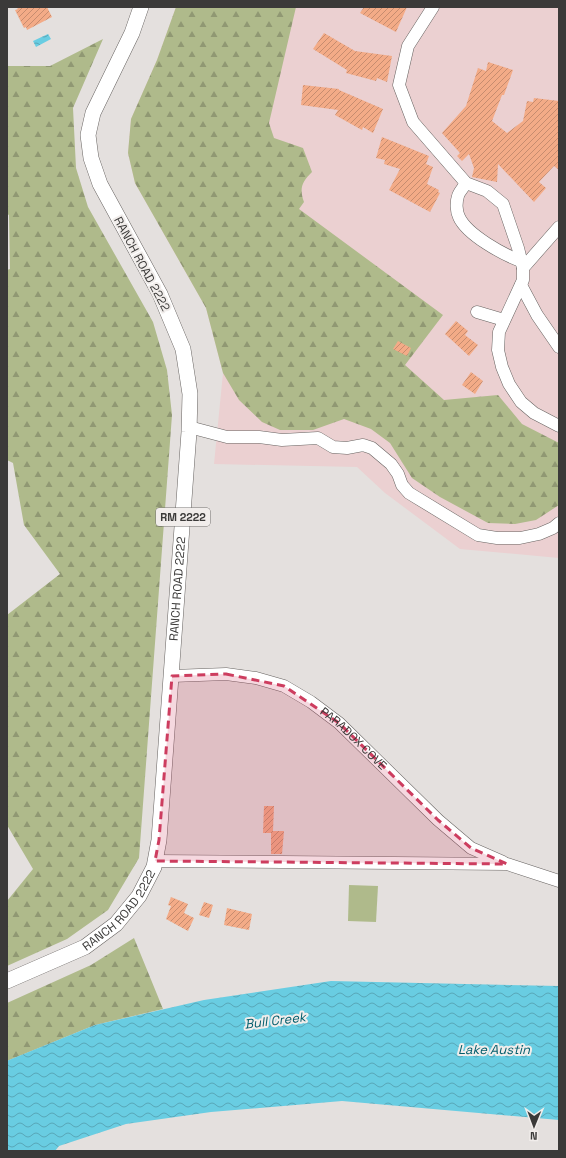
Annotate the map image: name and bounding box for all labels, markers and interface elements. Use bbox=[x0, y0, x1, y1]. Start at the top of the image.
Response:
street label: RANCH ROAD 2222 bbox=[110, 214, 174, 314]
road number: RM 2222 bbox=[156, 508, 210, 526]
street label: RANCH ROAD 2222 bbox=[166, 536, 189, 642]
street label: PARADOX COVE bbox=[317, 704, 390, 774]
street label: RANCH ROAD 2222 bbox=[79, 867, 159, 954]
water label: Bull Creek bbox=[243, 1008, 309, 1033]
water label: Lake Austin bbox=[458, 1041, 531, 1058]
north arrow bbox=[514, 1106, 554, 1146]
text: N bbox=[530, 1129, 538, 1143]

